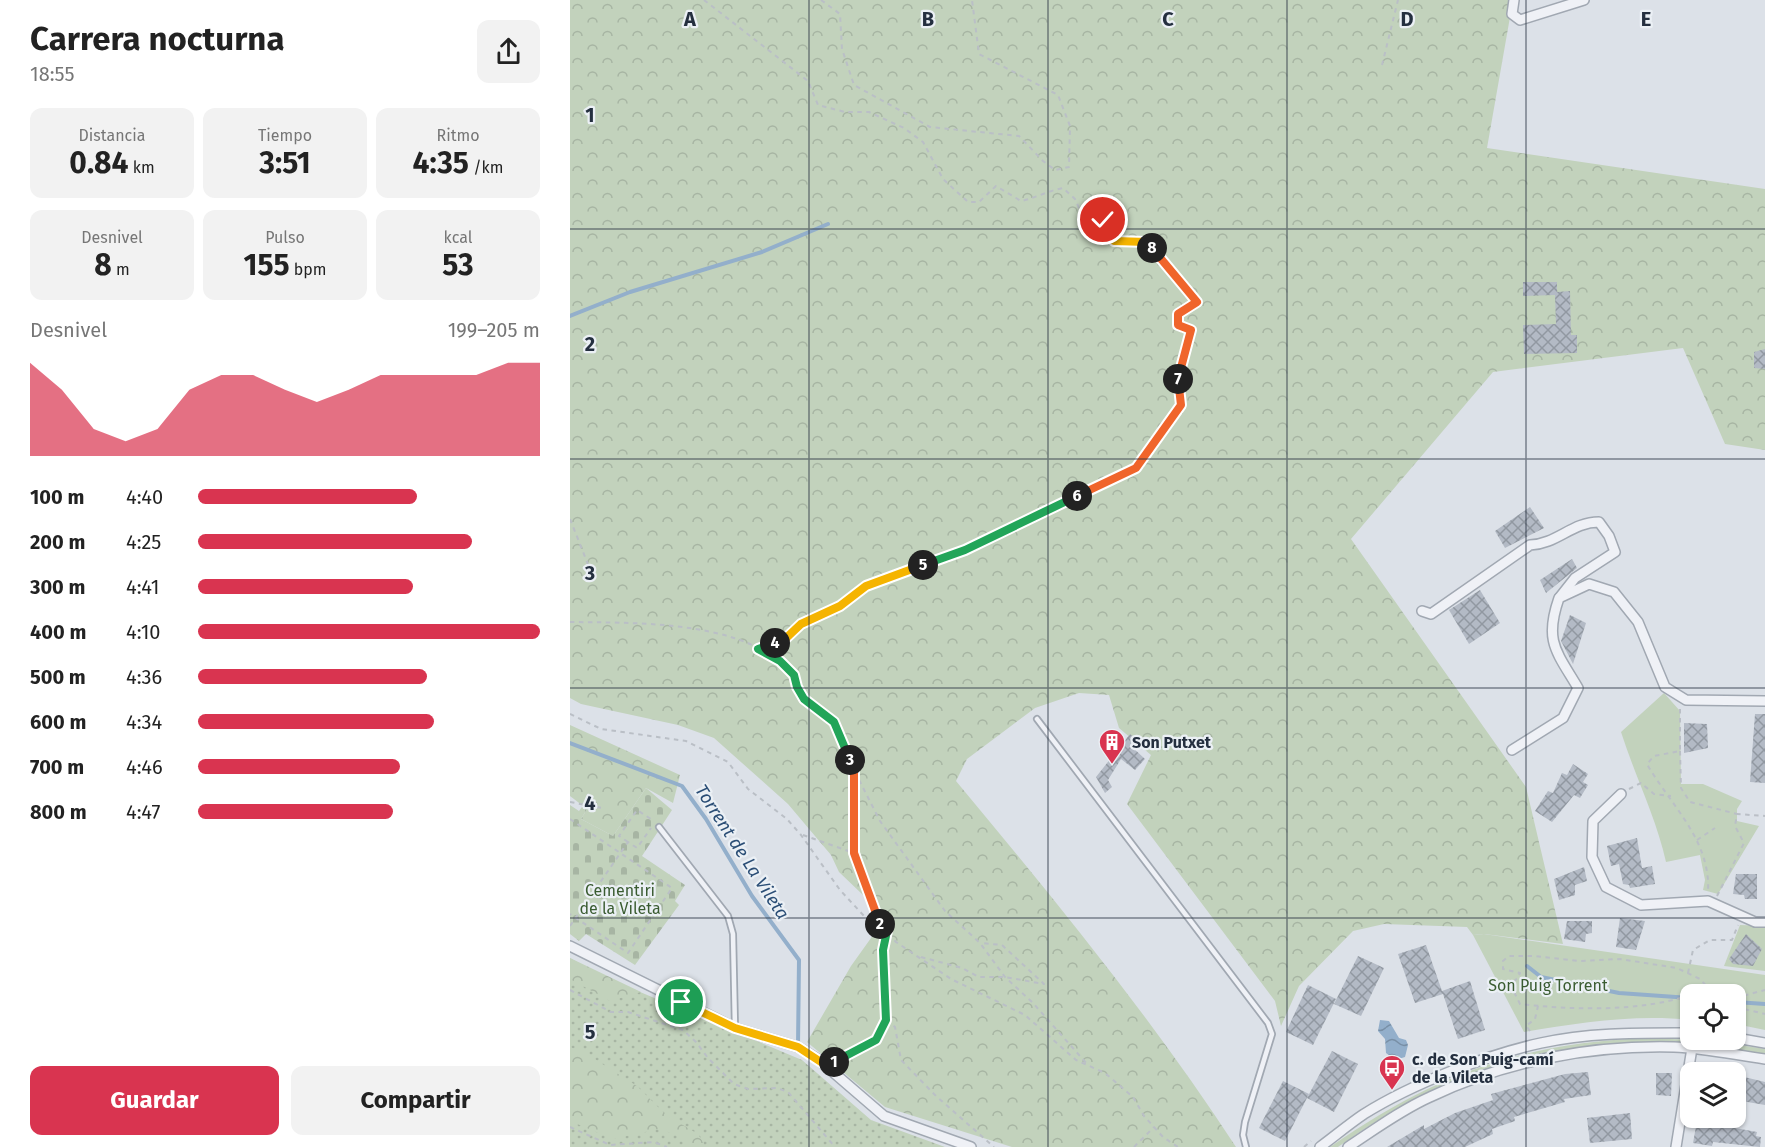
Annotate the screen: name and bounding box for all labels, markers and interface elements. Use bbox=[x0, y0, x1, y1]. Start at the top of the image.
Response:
text: A bbox=[683, 7, 697, 31]
text: B bbox=[922, 7, 934, 31]
text: C bbox=[1162, 7, 1174, 31]
text: D bbox=[1400, 7, 1414, 31]
text: E bbox=[1641, 7, 1651, 31]
text: Carrera nocturna bbox=[30, 19, 285, 59]
button: share bbox=[477, 20, 540, 83]
text: 18:55 bbox=[30, 62, 75, 86]
text: 1 bbox=[585, 103, 595, 127]
text: Distancia bbox=[79, 126, 145, 145]
text: Tiempo bbox=[258, 126, 312, 145]
text: Ritmo bbox=[436, 126, 480, 145]
text: 0.84 bbox=[69, 145, 128, 181]
text: 3:51 bbox=[259, 145, 311, 181]
text: 4:35 bbox=[413, 145, 469, 181]
text: km bbox=[128, 158, 155, 177]
text: /km bbox=[469, 158, 503, 177]
pin bbox=[1077, 194, 1128, 245]
icon: check bbox=[1086, 203, 1119, 236]
text: Desnivel bbox=[81, 228, 143, 247]
text: Pulso bbox=[265, 228, 305, 247]
text: kcal bbox=[444, 228, 472, 247]
pin: 8 bbox=[1137, 233, 1167, 263]
text: 8 bbox=[1147, 238, 1157, 257]
text: 8 bbox=[94, 247, 112, 283]
text: 155 bbox=[244, 247, 289, 283]
text: 53 bbox=[442, 247, 474, 283]
text: m bbox=[112, 260, 130, 279]
text: bpm bbox=[289, 260, 326, 279]
text: Desnivel bbox=[30, 318, 107, 342]
text: 199–205 m bbox=[448, 318, 540, 342]
text: 2 bbox=[585, 332, 595, 356]
pin: 7 bbox=[1163, 364, 1193, 394]
text: 7 bbox=[1174, 369, 1182, 388]
pin: 6 bbox=[1062, 481, 1092, 511]
text: 100 m bbox=[30, 485, 84, 509]
text: 4:40 bbox=[126, 485, 163, 509]
text: 6 bbox=[1072, 486, 1082, 505]
text: 200 m bbox=[30, 530, 85, 554]
text: 4:25 bbox=[126, 530, 161, 554]
pin: 5 bbox=[908, 550, 938, 580]
text: 5 bbox=[919, 555, 927, 574]
text: 3 bbox=[584, 561, 595, 585]
text: 300 m bbox=[30, 575, 85, 599]
text: 4:41 bbox=[126, 575, 159, 599]
text: 400 m bbox=[30, 620, 86, 644]
text: 4:10 bbox=[126, 620, 160, 644]
pin: 4 bbox=[760, 628, 790, 658]
text: 4 bbox=[770, 633, 780, 652]
text: 500 m bbox=[30, 665, 86, 689]
text: 4:36 bbox=[126, 665, 162, 689]
text: 600 m bbox=[30, 710, 86, 734]
text: 4:34 bbox=[126, 710, 162, 734]
building icon: Son Putxet bbox=[1097, 727, 1127, 765]
place label: Son Putxet bbox=[1132, 733, 1212, 752]
pin: 3 bbox=[835, 745, 865, 775]
text: 3 bbox=[846, 750, 854, 769]
text: 700 m bbox=[30, 755, 84, 779]
text: 4:46 bbox=[126, 755, 163, 779]
water label: Torrent de La Vileta bbox=[690, 781, 794, 923]
text: 4 bbox=[584, 791, 596, 815]
text: 800 m bbox=[30, 800, 87, 824]
text: 4:47 bbox=[126, 800, 160, 824]
park label: Cementiri de la Vileta bbox=[579, 881, 661, 918]
pin: 2 bbox=[865, 909, 895, 939]
text: 2 bbox=[876, 914, 884, 933]
pin bbox=[655, 976, 706, 1027]
park label: Son Puig Torrent bbox=[1488, 976, 1608, 995]
map controls bbox=[1680, 984, 1746, 1128]
button: locate bbox=[1680, 984, 1746, 1050]
icon: arrive bbox=[664, 985, 697, 1018]
text: 5 bbox=[585, 1020, 596, 1044]
pin: 1 bbox=[819, 1047, 849, 1077]
place label: c. de Son Puig-camí de la Vileta bbox=[1412, 1050, 1554, 1087]
text: 1 bbox=[830, 1052, 838, 1071]
bus stop icon: c. de Son Puig-camí de la Vileta bbox=[1377, 1053, 1407, 1091]
button: layers bbox=[1680, 1062, 1746, 1128]
button: Guardar bbox=[30, 1066, 279, 1135]
button: Compartir bbox=[291, 1066, 540, 1135]

